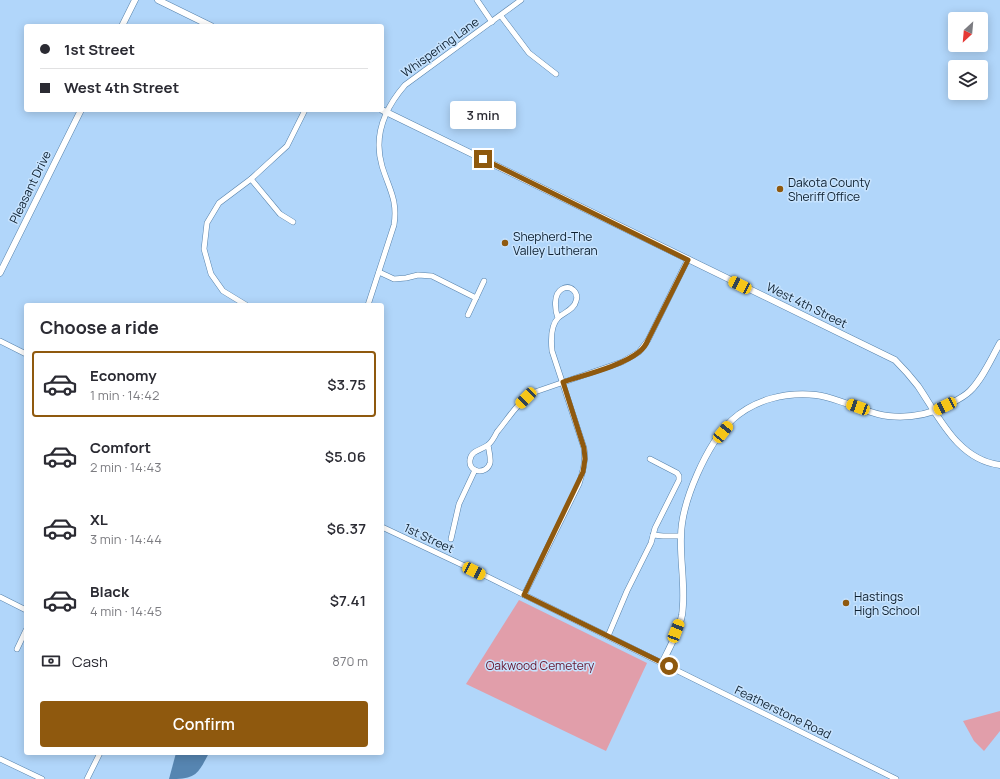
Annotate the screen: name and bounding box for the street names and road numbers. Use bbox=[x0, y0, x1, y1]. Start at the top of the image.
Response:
street label: Whispering Lane bbox=[398, 13, 482, 81]
street label: Pleasant Drive bbox=[5, 148, 55, 226]
street label: West 4th Street bbox=[764, 278, 850, 332]
street label: 1st Street bbox=[401, 519, 457, 557]
street label: Featherstone Road bbox=[732, 681, 834, 743]

